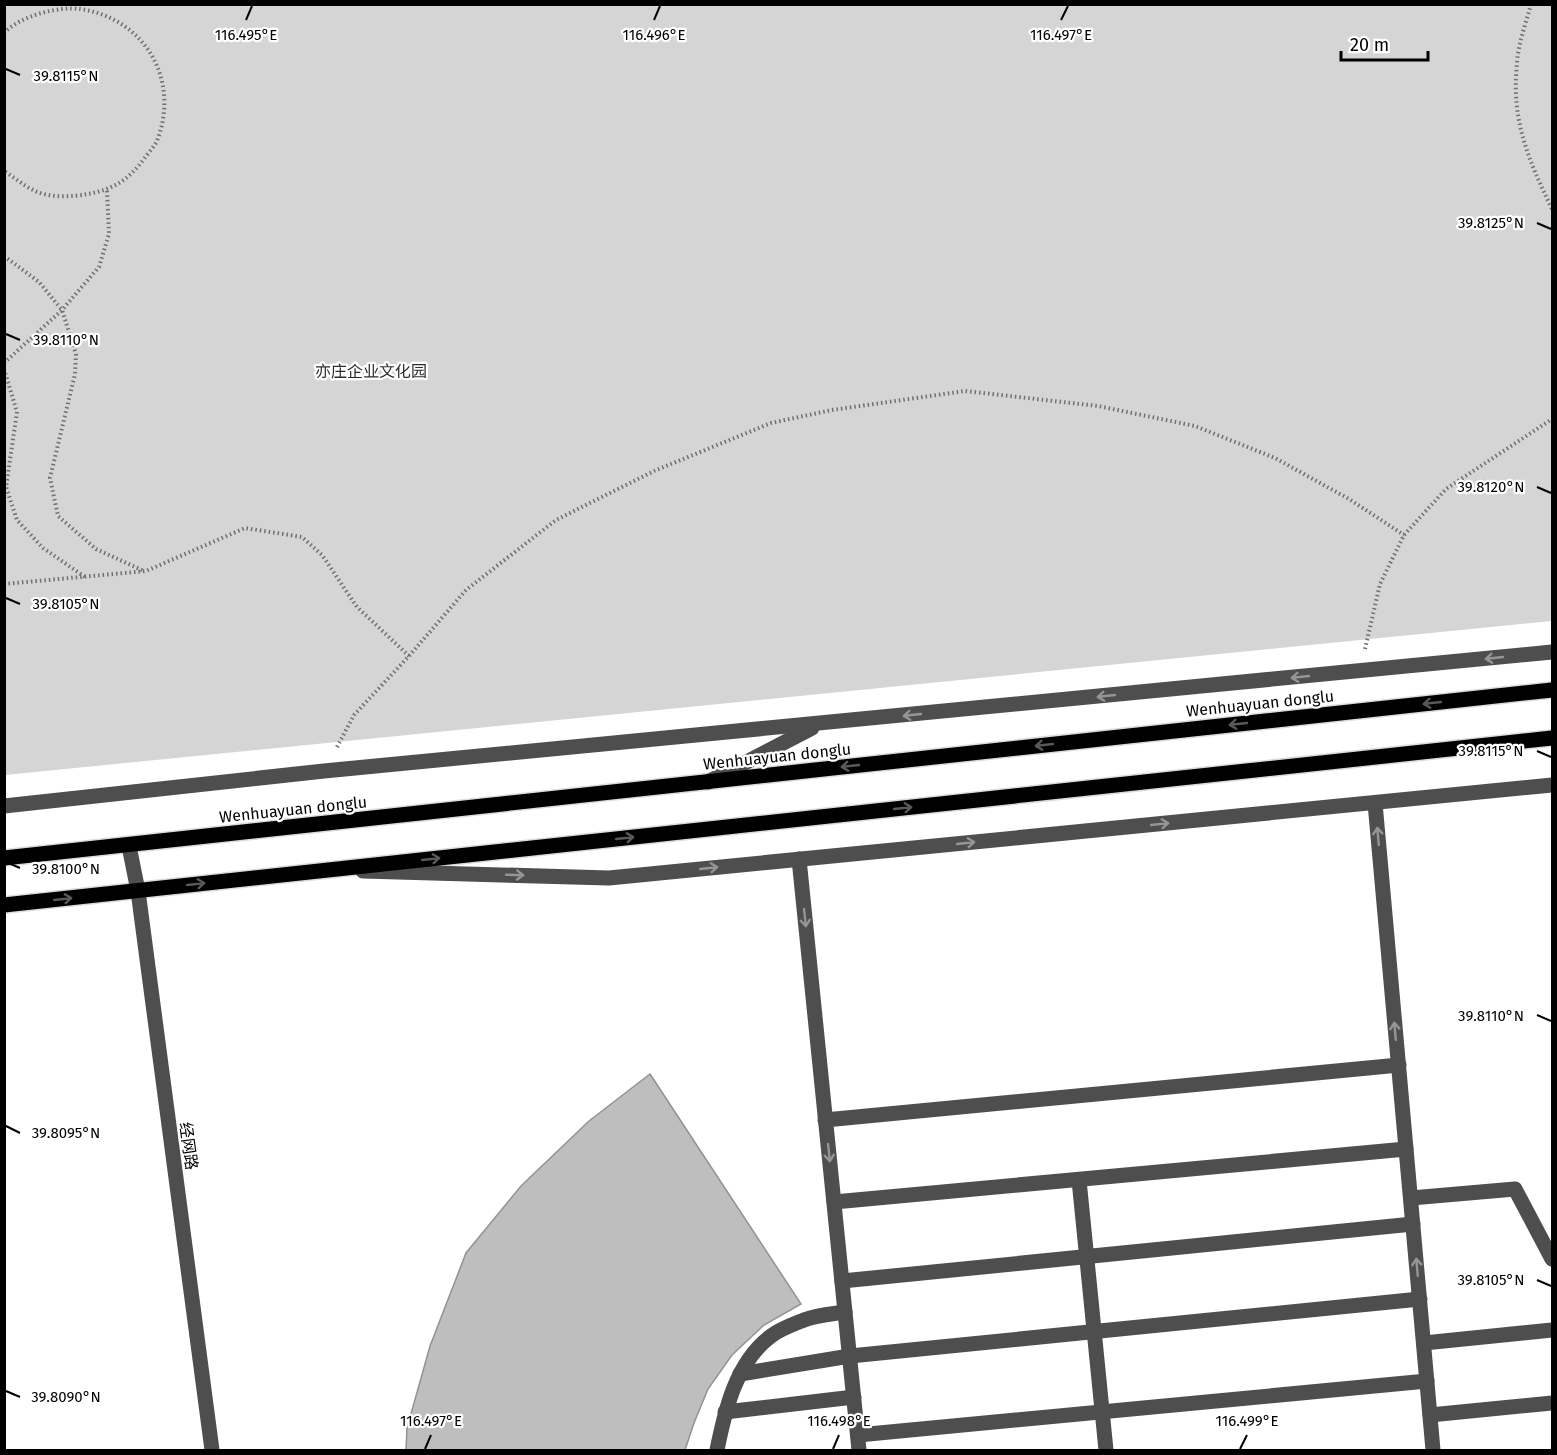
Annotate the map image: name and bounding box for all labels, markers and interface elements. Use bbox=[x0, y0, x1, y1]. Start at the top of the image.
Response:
scale bar bbox=[1341, 24, 1428, 62]
text: 116.495°E bbox=[215, 26, 277, 44]
text: 116.496°E bbox=[622, 26, 686, 44]
text: 116.497°E bbox=[1030, 26, 1092, 44]
text: 20 m bbox=[1350, 34, 1389, 56]
text: 39.8115°N bbox=[34, 67, 98, 85]
text: 39.8125°N bbox=[1458, 214, 1524, 232]
text: 39.8110°N bbox=[33, 331, 99, 349]
park label: 亦庄企业文化园 bbox=[315, 362, 427, 381]
text: 39.8120°N bbox=[1458, 478, 1524, 496]
text: 39.8105°N bbox=[33, 595, 99, 613]
one-way arrow bbox=[1485, 653, 1505, 664]
one-way arrow bbox=[1291, 672, 1311, 683]
street label: Wenhuayuan donglu bbox=[1185, 686, 1335, 721]
one-way arrow bbox=[1097, 691, 1117, 702]
one-way arrow bbox=[1422, 698, 1442, 709]
one-way arrow bbox=[903, 710, 923, 721]
one-way arrow bbox=[1228, 719, 1248, 730]
street label: Wenhuayuan donglu bbox=[702, 739, 852, 774]
one-way arrow bbox=[1035, 740, 1054, 751]
text: 39.8115°N bbox=[1459, 742, 1523, 760]
one-way arrow bbox=[841, 761, 861, 772]
street label: Wenhuayuan donglu bbox=[218, 792, 368, 827]
one-way arrow bbox=[892, 802, 912, 813]
one-way arrow bbox=[1150, 818, 1169, 829]
one-way arrow bbox=[1372, 827, 1383, 847]
one-way arrow bbox=[615, 832, 635, 843]
one-way arrow bbox=[955, 837, 975, 848]
one-way arrow bbox=[421, 853, 441, 864]
text: 39.8100°N bbox=[32, 860, 100, 878]
one-way arrow bbox=[699, 862, 719, 873]
one-way arrow bbox=[504, 869, 524, 881]
one-way arrow bbox=[185, 879, 205, 890]
one-way arrow bbox=[52, 893, 72, 904]
one-way arrow bbox=[799, 907, 810, 927]
text: 39.8110°N bbox=[1458, 1007, 1524, 1025]
one-way arrow bbox=[1390, 1021, 1401, 1041]
street label: 经网路 bbox=[176, 1121, 201, 1171]
text: 39.8095°N bbox=[32, 1124, 100, 1142]
one-way arrow bbox=[824, 1143, 835, 1163]
one-way arrow bbox=[1411, 1257, 1422, 1277]
text: 39.8105°N bbox=[1458, 1271, 1524, 1289]
text: 39.8090°N bbox=[31, 1388, 101, 1406]
text: 116.497°E bbox=[400, 1412, 462, 1430]
text: 116.498°E bbox=[807, 1412, 871, 1430]
text: 116.499°E bbox=[1215, 1412, 1279, 1430]

